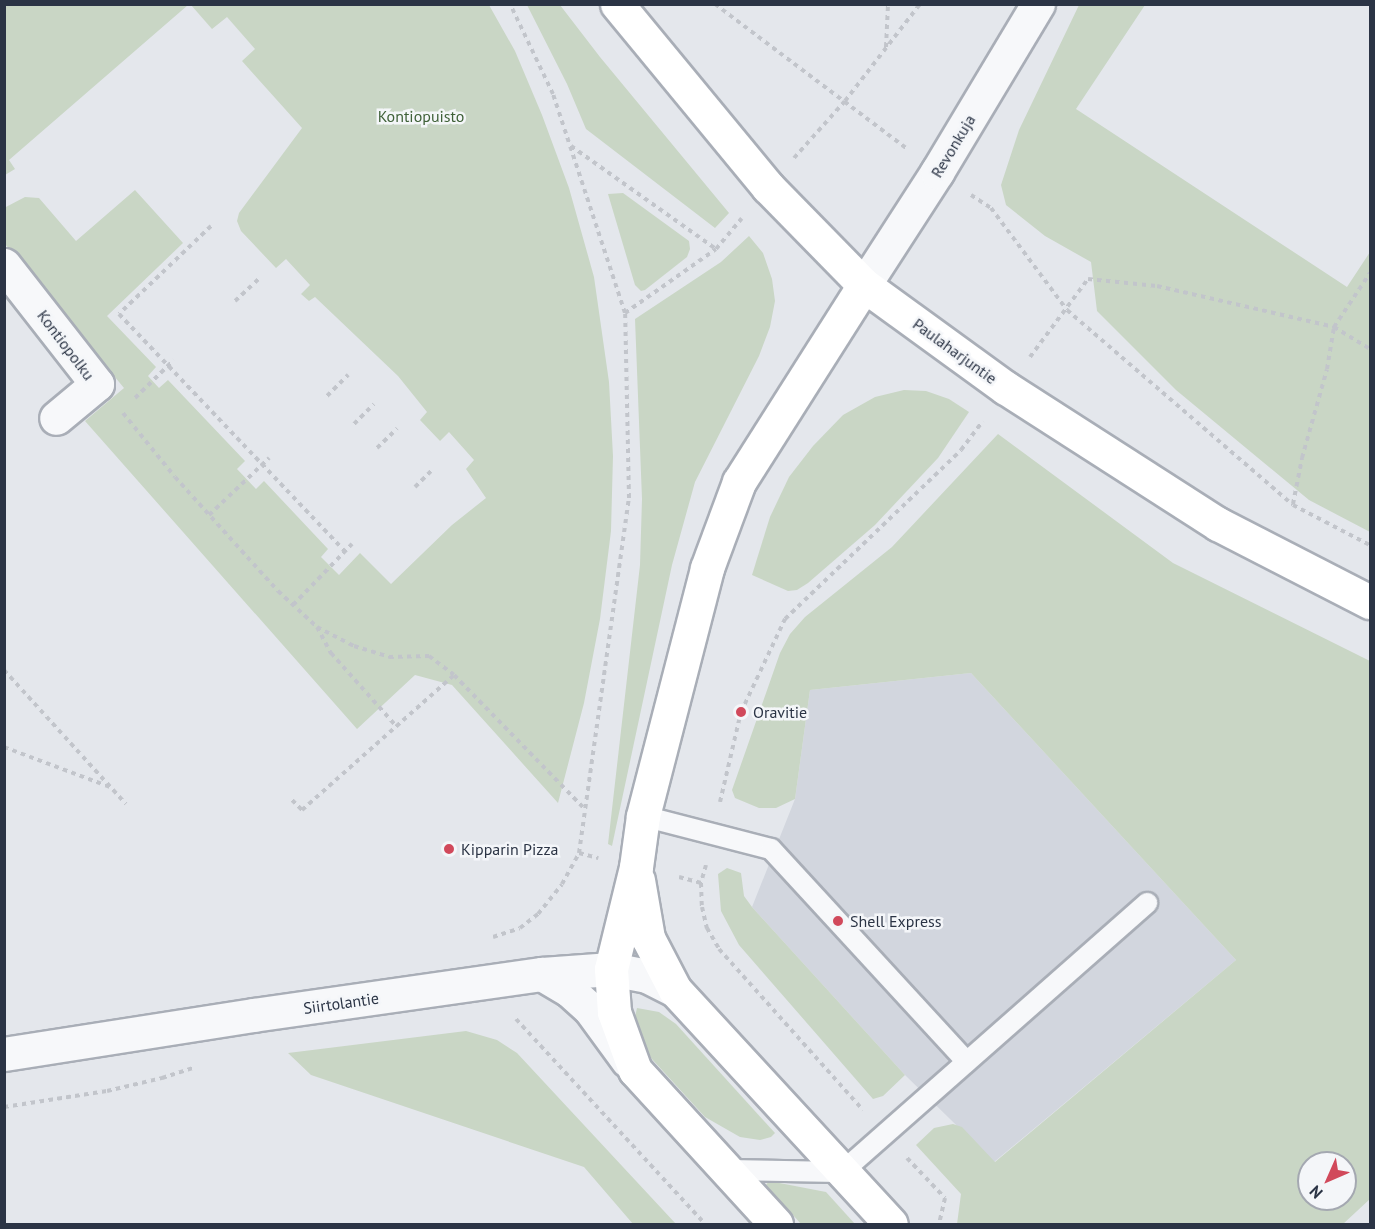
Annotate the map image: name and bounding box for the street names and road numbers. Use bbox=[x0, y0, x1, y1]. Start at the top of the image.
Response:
street label: Revonkuja bbox=[927, 111, 979, 181]
street label: Kontiopolku bbox=[33, 306, 99, 384]
street label: Paulaharjuntie bbox=[909, 314, 1001, 388]
street label: Siirtolantie bbox=[302, 988, 380, 1018]

